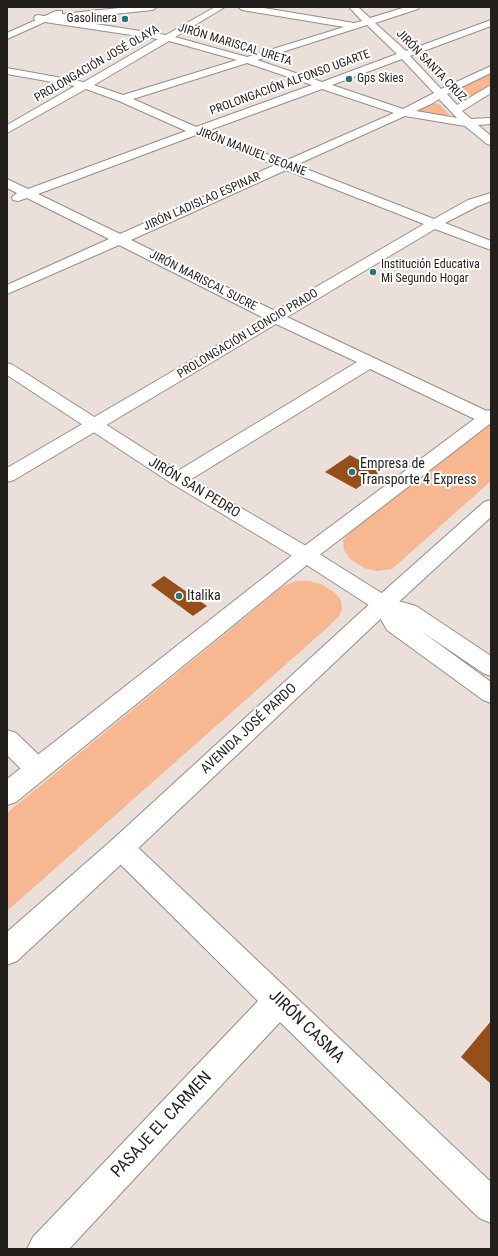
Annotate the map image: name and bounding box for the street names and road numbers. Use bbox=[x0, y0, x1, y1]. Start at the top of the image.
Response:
street label: JIRÓN MARISCAL URETA bbox=[176, 21, 294, 69]
street label: PROLONGACIÓN JOSÉ OLAYA bbox=[32, 22, 162, 106]
street label: JIRÓN SANTA CRUZ bbox=[393, 27, 469, 105]
street label: PROLONGACIÓN ALFONSO UGARTE bbox=[208, 47, 372, 119]
street label: JIRÓN MANUEL SEOANE bbox=[194, 124, 308, 180]
street label: JIRÓN LADISLAO ESPINAR bbox=[141, 170, 263, 234]
street label: JIRÓN MARISCAL SUCRE bbox=[147, 248, 259, 314]
street label: PROLONGACIÓN LEONCIO PRADO bbox=[175, 286, 321, 382]
street label: JIRÓN SAN PEDRO bbox=[145, 454, 243, 522]
street label: AVENIDA JOSÉ PARDO bbox=[198, 680, 300, 778]
street label: JIRÓN CASMA bbox=[264, 986, 348, 1068]
street label: PASAJE EL CARMEN bbox=[107, 1068, 217, 1182]

